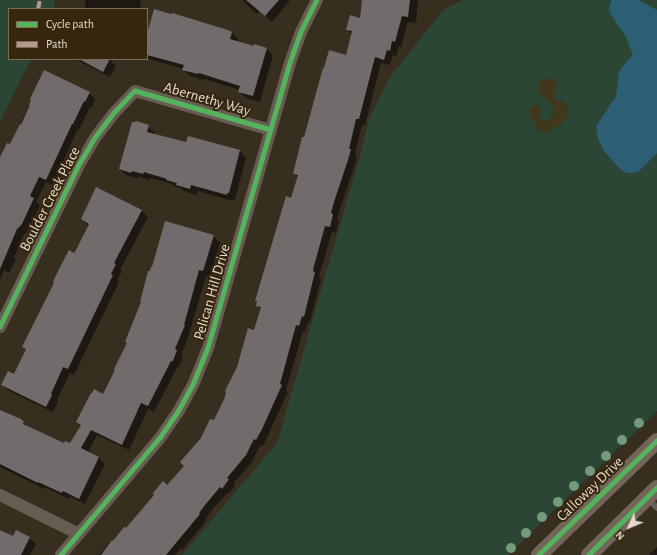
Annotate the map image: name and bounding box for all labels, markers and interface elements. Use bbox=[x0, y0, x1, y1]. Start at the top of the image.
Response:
legend bbox=[8, 8, 148, 60]
text: Cycle path bbox=[46, 18, 94, 30]
text: Path bbox=[46, 38, 68, 50]
street label: Abernethy Way bbox=[161, 78, 253, 120]
street label: Boulder Creek Place bbox=[16, 144, 84, 254]
street label: Pelican Hill Drive bbox=[190, 242, 234, 342]
street label: Calloway Drive bbox=[553, 453, 627, 525]
north arrow bbox=[609, 507, 649, 547]
text: N bbox=[613, 529, 627, 542]

